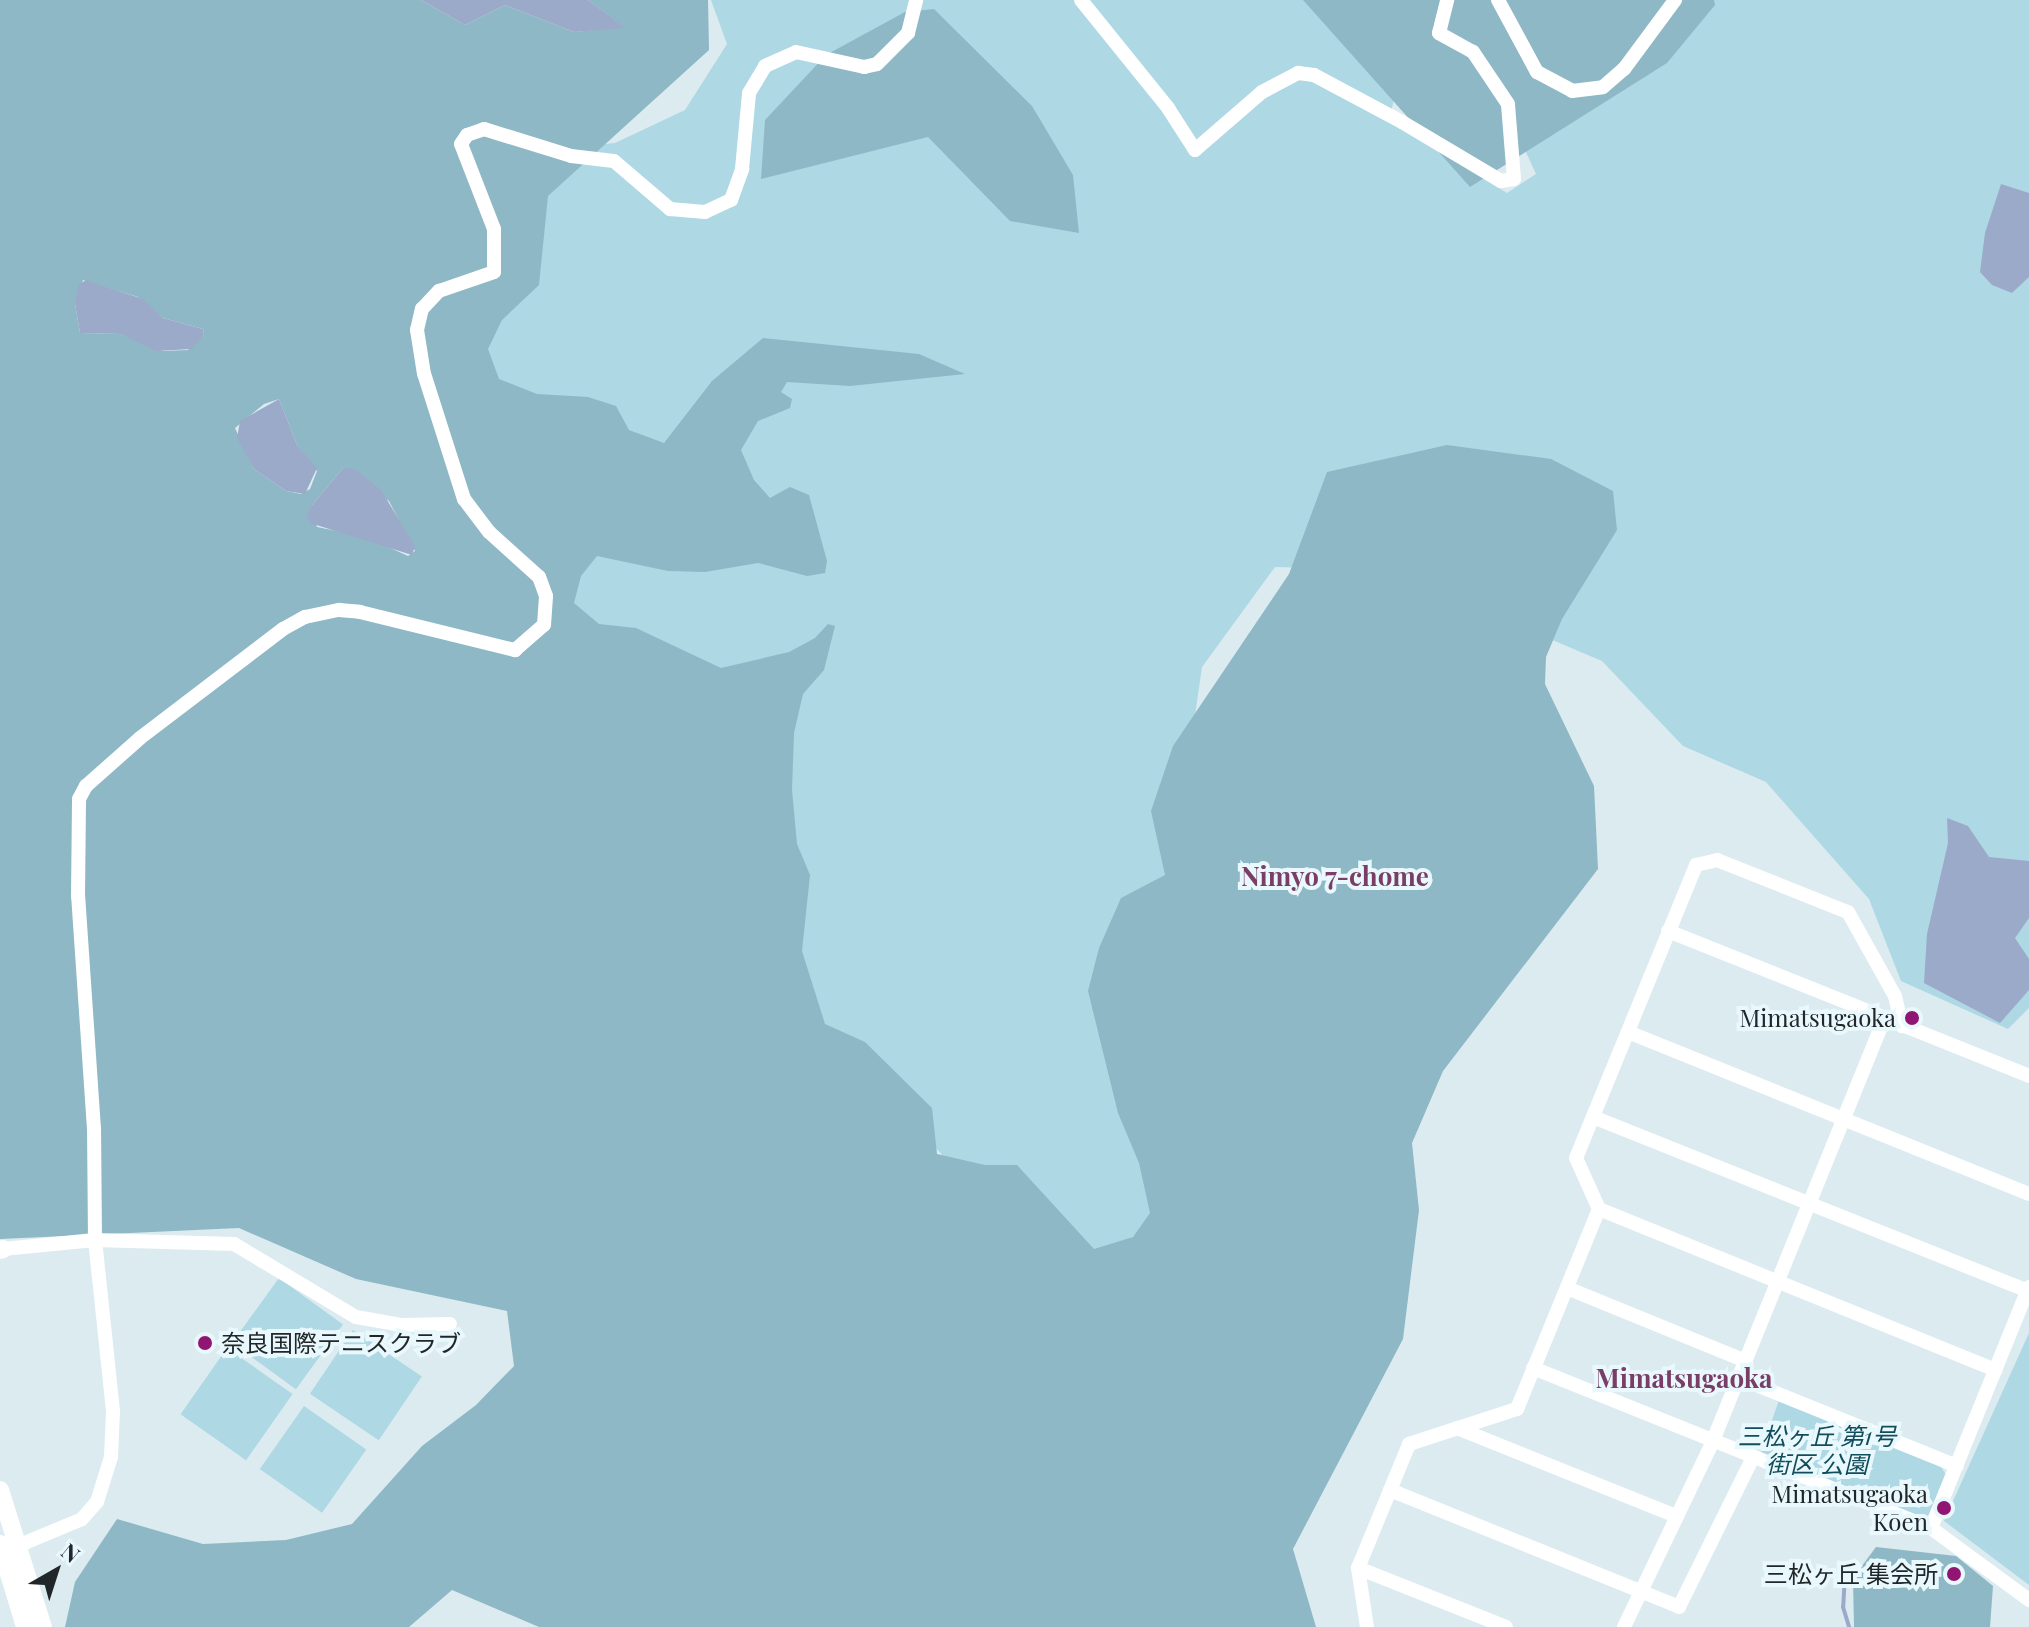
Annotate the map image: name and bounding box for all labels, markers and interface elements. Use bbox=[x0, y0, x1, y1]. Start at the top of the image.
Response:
district label: Nimyo 7-chome bbox=[1241, 860, 1429, 892]
place label: Mimatsugaoka bbox=[1739, 1004, 1896, 1032]
marker: Mimatsugaoka bbox=[1903, 1009, 1921, 1027]
place label: 奈良国際テニスクラブ bbox=[221, 1329, 461, 1357]
marker: 奈良国際テニスクラブ bbox=[196, 1334, 214, 1352]
district label: Mimatsugaoka bbox=[1596, 1362, 1772, 1394]
park label: 三松ヶ丘 第1号 街区 公園 bbox=[1738, 1422, 1896, 1478]
place label: Mimatsugaoka Kōen bbox=[1771, 1480, 1928, 1536]
marker: Mimatsugaoka Kōen bbox=[1935, 1499, 1953, 1517]
north arrow bbox=[16, 1531, 96, 1611]
text: N bbox=[55, 1536, 87, 1569]
place label: 三松ヶ丘 集会所 bbox=[1764, 1560, 1938, 1588]
marker: 三松ヶ丘 集会所 bbox=[1945, 1565, 1963, 1583]

